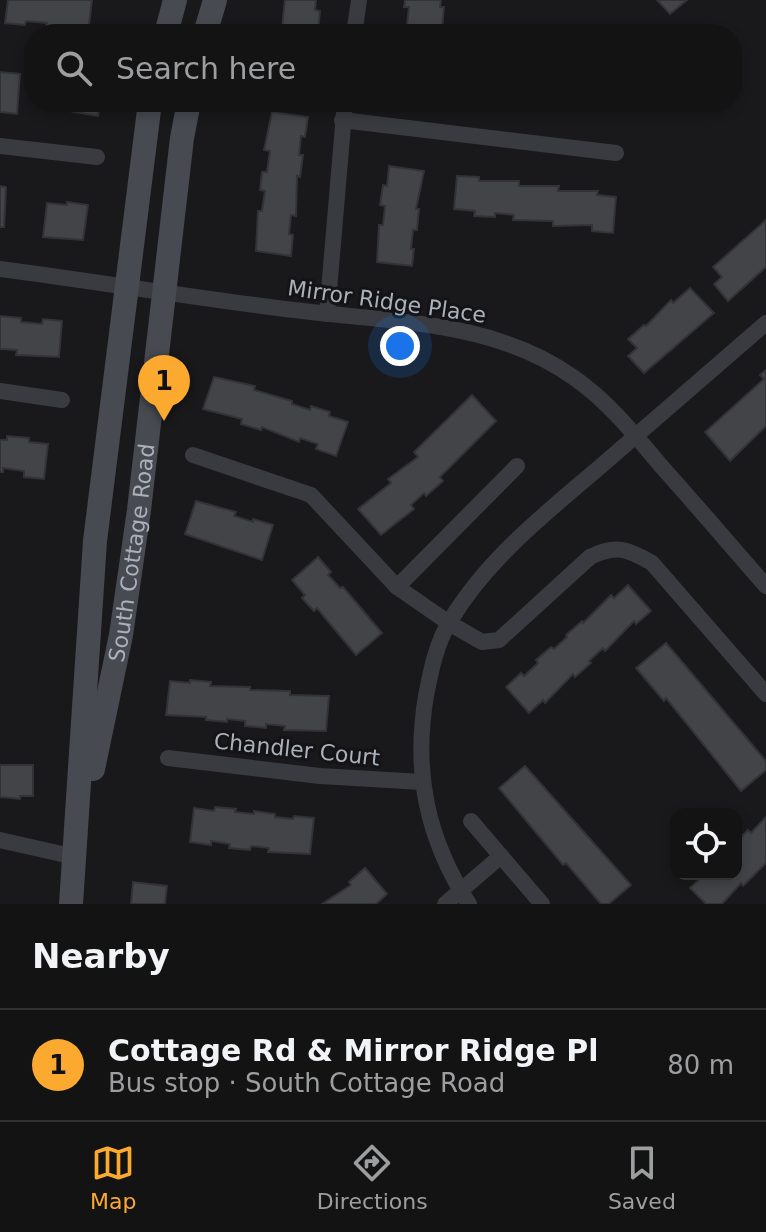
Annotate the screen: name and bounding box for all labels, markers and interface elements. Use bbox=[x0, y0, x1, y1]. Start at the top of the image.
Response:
search box bbox=[24, 24, 742, 112]
icon: search bbox=[52, 46, 96, 90]
text: Search here bbox=[116, 51, 296, 86]
street label: Mirror Ridge Place bbox=[286, 275, 488, 328]
your location bbox=[380, 326, 420, 366]
pin: 1 bbox=[138, 355, 190, 421]
street label: South Cottage Road bbox=[104, 442, 160, 664]
street label: Chandler Court bbox=[213, 728, 382, 771]
map controls bbox=[670, 808, 742, 880]
button: locate bbox=[670, 808, 742, 880]
text: Nearby bbox=[32, 936, 170, 976]
text: Cottage Rd & Mirror Ridge Pl bbox=[108, 1033, 598, 1068]
text: 1 bbox=[49, 1050, 67, 1080]
text: 80 m bbox=[667, 1050, 734, 1080]
text: Bus stop · South Cottage Road bbox=[108, 1068, 505, 1098]
tab: Map bbox=[90, 1141, 137, 1214]
tab: Directions bbox=[317, 1141, 428, 1214]
tab: Saved bbox=[608, 1141, 676, 1214]

